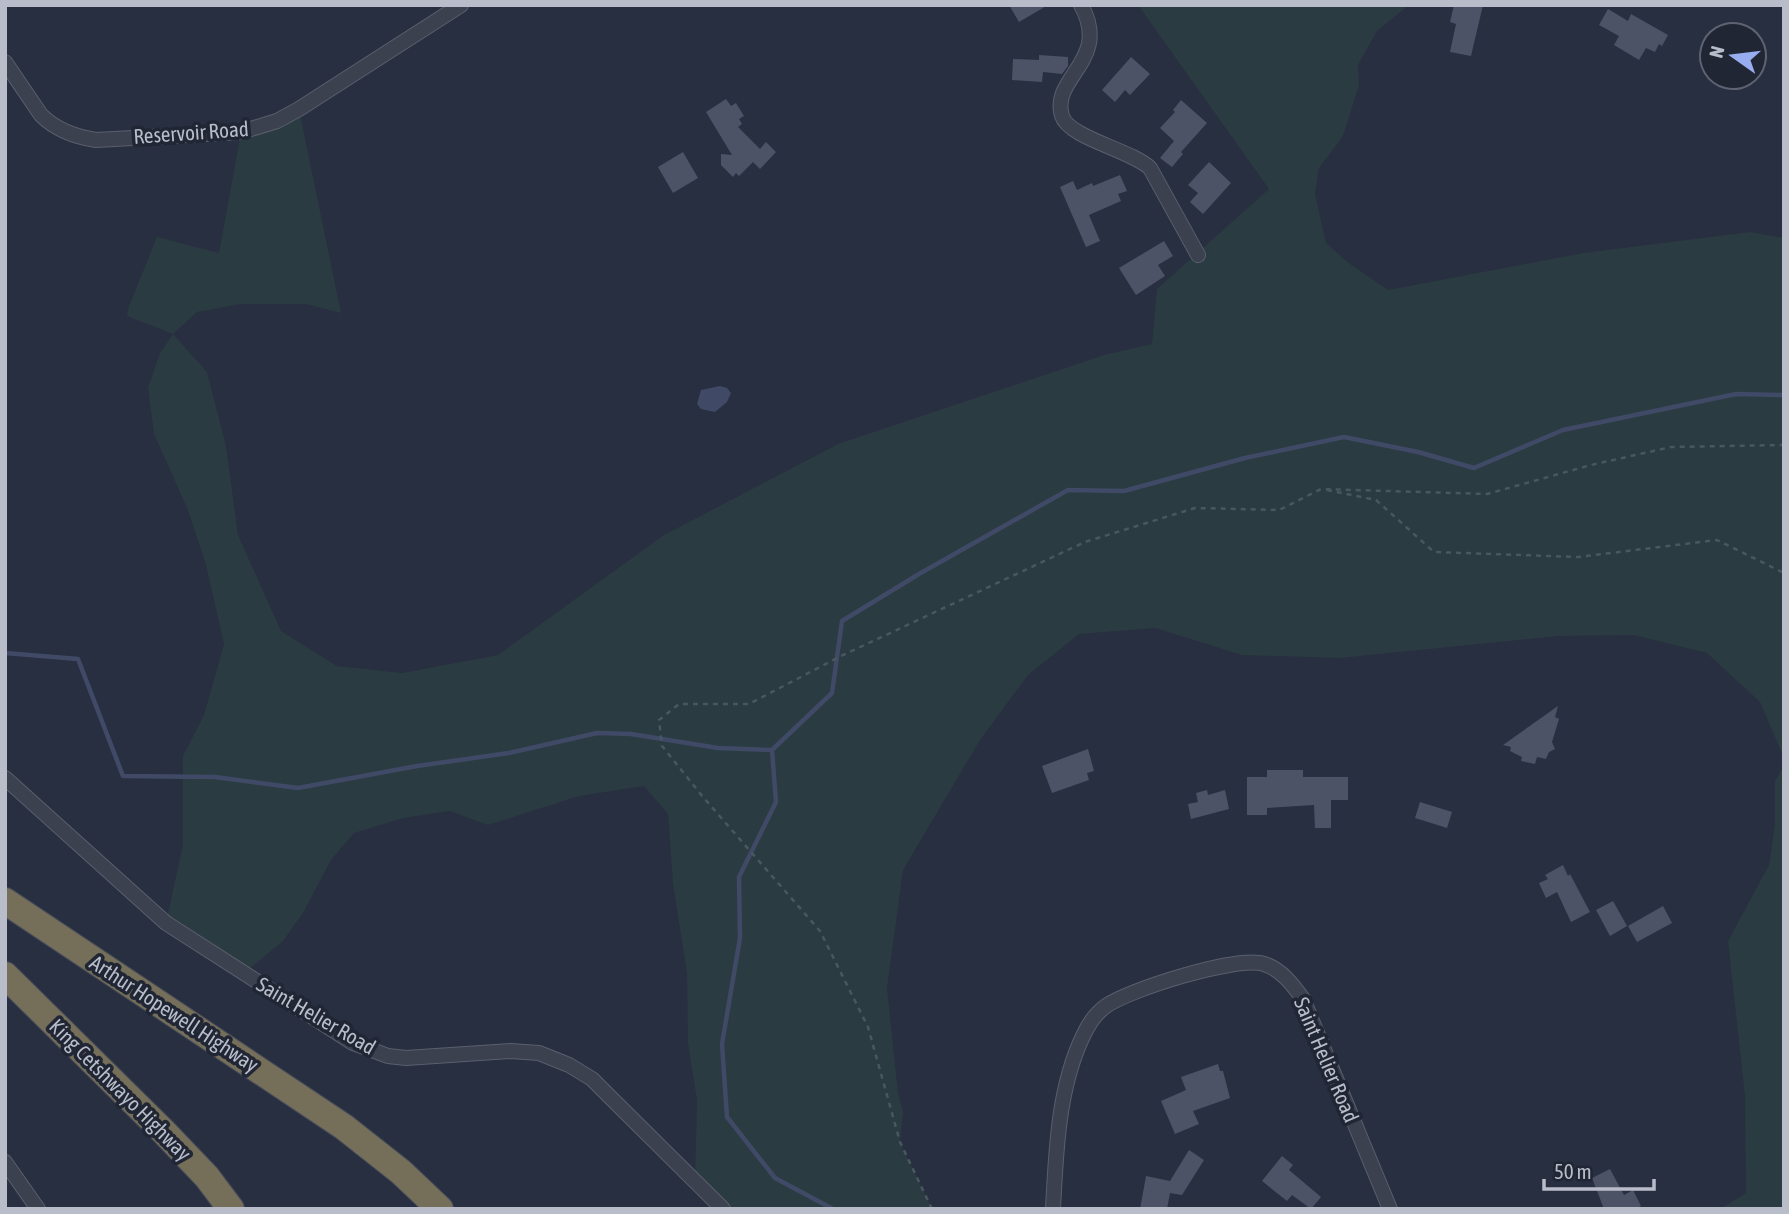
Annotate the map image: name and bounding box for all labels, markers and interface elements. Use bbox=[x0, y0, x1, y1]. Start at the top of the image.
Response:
north arrow bbox=[1698, 21, 1768, 91]
text: N bbox=[1704, 44, 1729, 60]
street label: Reservoir Road bbox=[132, 116, 249, 148]
street label: Arthur Hopewell Highway bbox=[86, 950, 264, 1077]
street label: Saint Helier Road bbox=[253, 971, 380, 1059]
street label: Saint Helier Road bbox=[1290, 994, 1364, 1126]
street label: King Cetshwayo Highway bbox=[45, 1014, 197, 1165]
scale bar bbox=[1544, 1148, 1654, 1192]
text: 50 m bbox=[1554, 1159, 1592, 1183]

